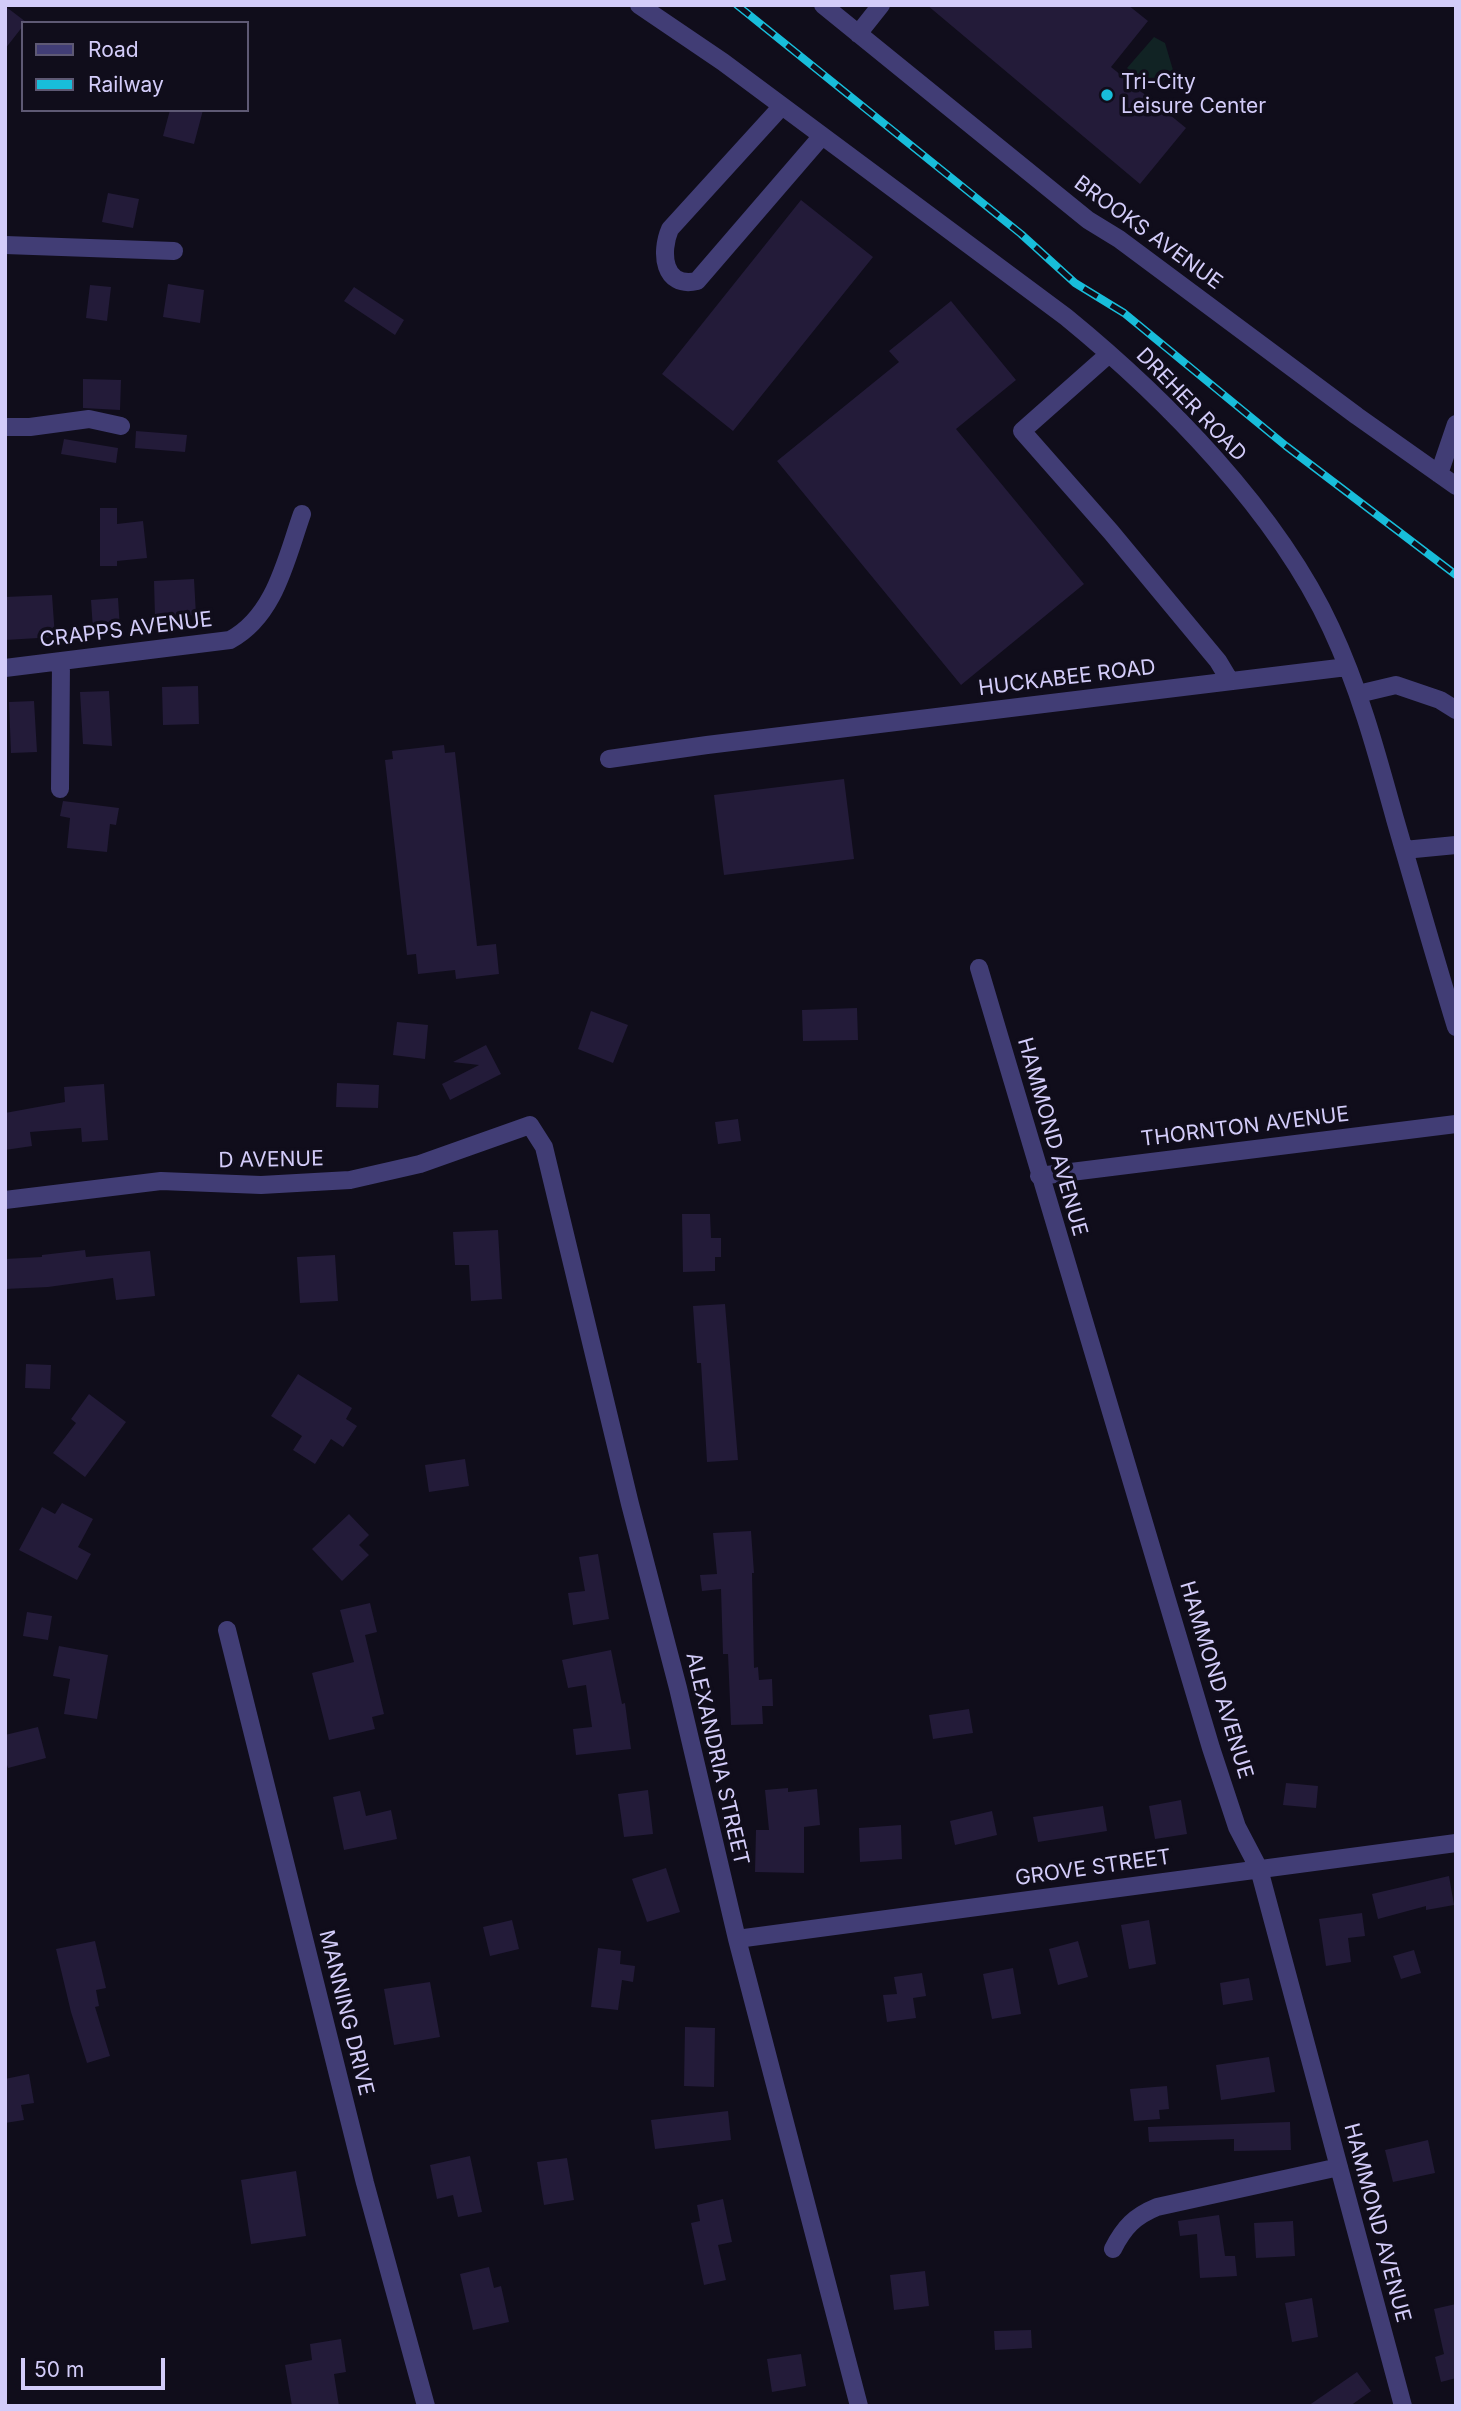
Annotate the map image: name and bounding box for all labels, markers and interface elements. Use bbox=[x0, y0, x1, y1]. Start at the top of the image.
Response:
legend bbox=[21, 21, 248, 112]
text: Road bbox=[88, 37, 139, 62]
place label: Tri-City Leisure Center bbox=[1121, 70, 1266, 120]
text: Railway bbox=[88, 72, 164, 97]
marker: Tri-City Leisure Center bbox=[1099, 87, 1115, 103]
street label: BROOKS AVENUE bbox=[1069, 171, 1227, 295]
street label: DREHER ROAD bbox=[1131, 343, 1251, 467]
street label: CRAPPS AVENUE bbox=[38, 607, 214, 653]
street label: HUCKABEE ROAD bbox=[977, 655, 1157, 701]
street label: HAMMOND AVENUE bbox=[1012, 1035, 1092, 1239]
street label: THORNTON AVENUE bbox=[1139, 1102, 1351, 1152]
street label: D AVENUE bbox=[218, 1146, 324, 1174]
street label: HAMMOND AVENUE bbox=[1174, 1578, 1258, 1782]
street label: ALEXANDRIA STREET bbox=[680, 1650, 754, 1868]
street label: GROVE STREET bbox=[1014, 1845, 1172, 1891]
street label: MANNING DRIVE bbox=[313, 1928, 379, 2098]
street label: HAMMOND AVENUE bbox=[1338, 2121, 1416, 2325]
scale bar bbox=[24, 2344, 168, 2388]
text: 50 m bbox=[34, 2357, 84, 2382]

